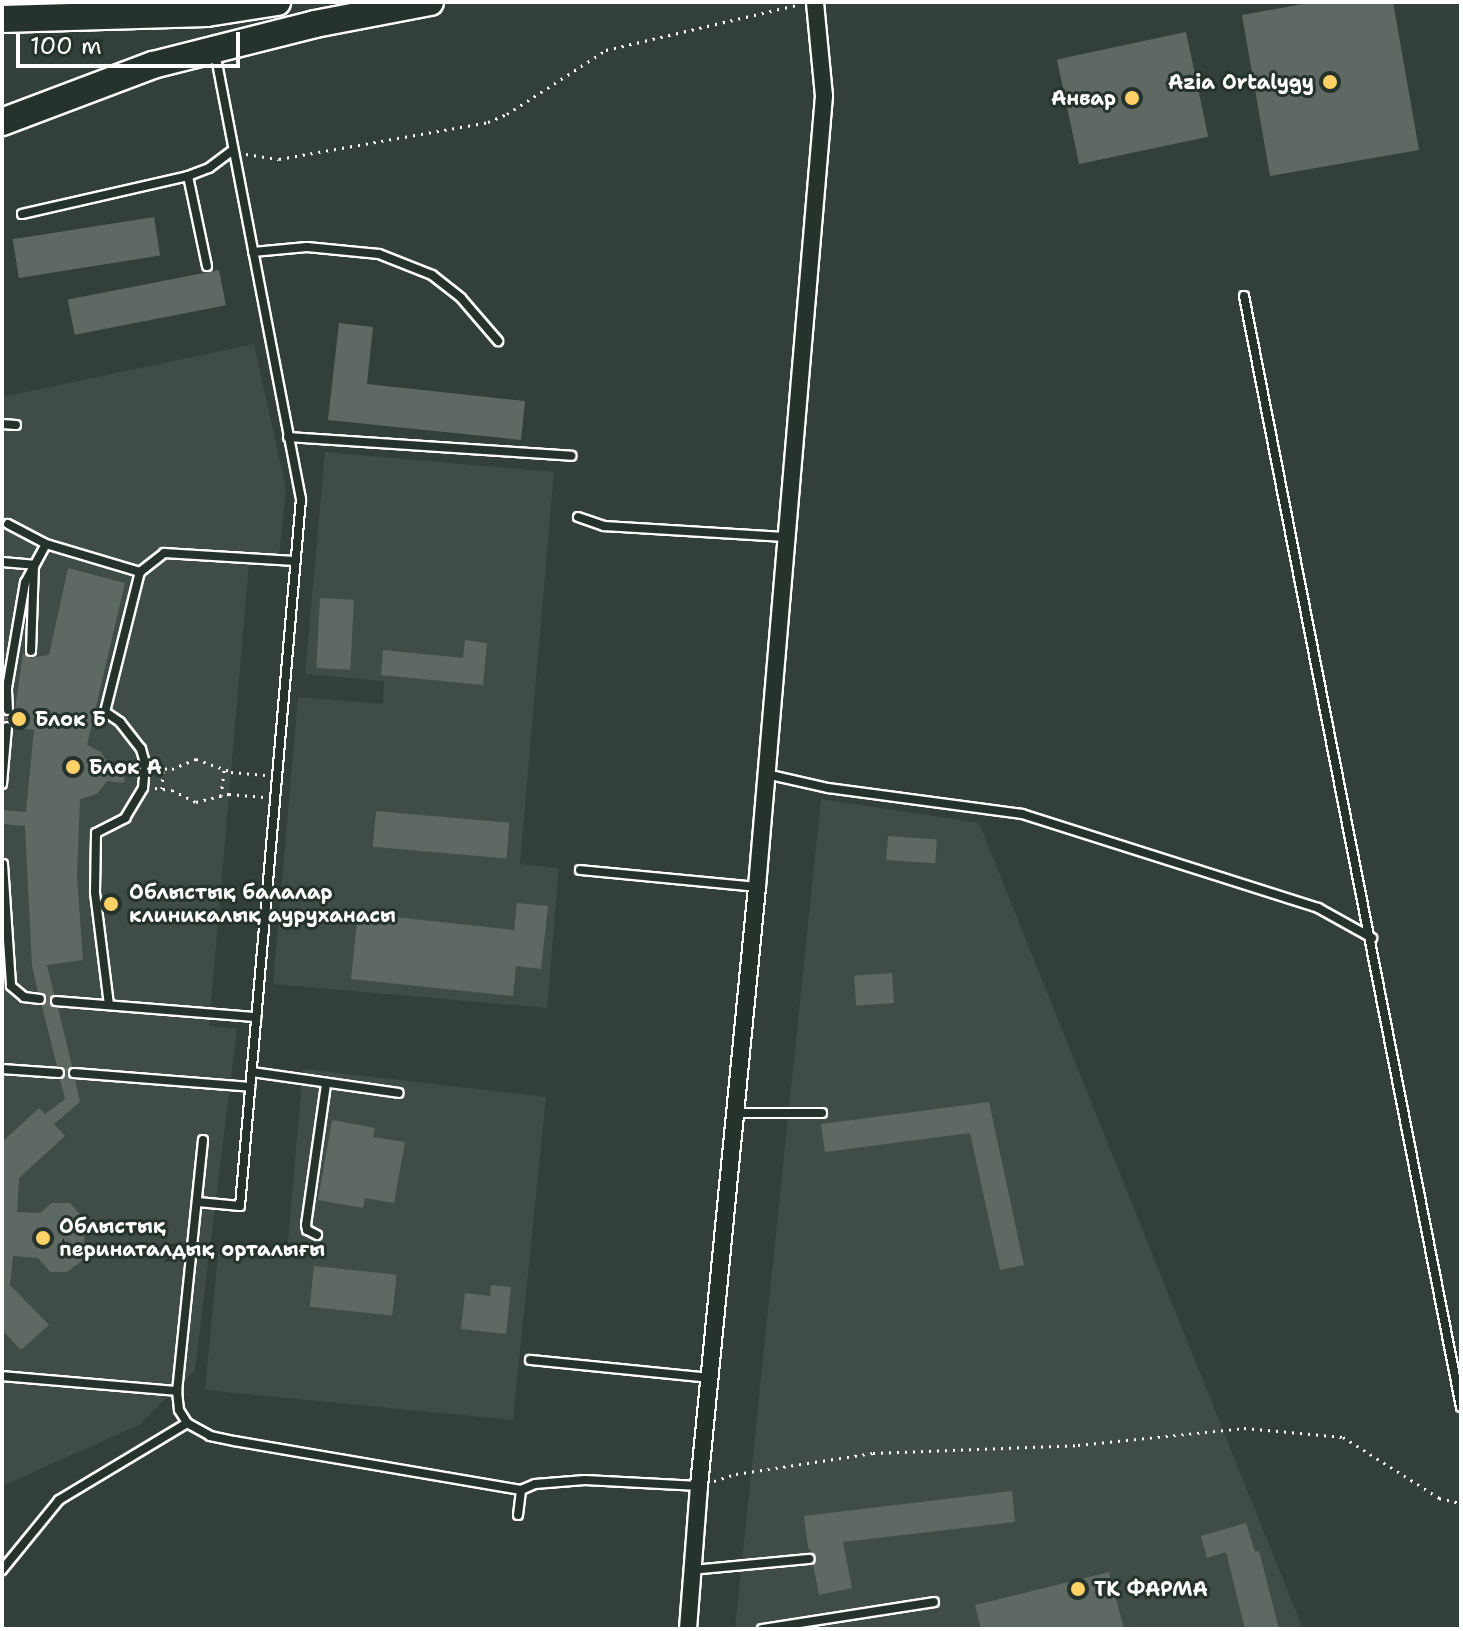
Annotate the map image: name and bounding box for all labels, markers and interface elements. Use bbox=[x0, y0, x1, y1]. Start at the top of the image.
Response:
scale bar bbox=[20, 16, 244, 66]
text: 100 m bbox=[30, 30, 102, 62]
place label: Azia Ortalygy bbox=[1168, 70, 1314, 94]
marker: Azia Ortalygy bbox=[1321, 73, 1339, 91]
place label: Анвар bbox=[1051, 86, 1116, 110]
marker: Анвар bbox=[1123, 89, 1141, 107]
place label: Блок Б bbox=[35, 707, 106, 731]
marker: Блок Б bbox=[10, 710, 28, 728]
place label: Блок А bbox=[89, 755, 162, 779]
marker: Блок А bbox=[64, 758, 82, 776]
place label: Облыстық балалар клиникалық ауруханасы bbox=[129, 880, 396, 927]
marker: Облыстық балалар клиникалық ауруханасы bbox=[100, 893, 122, 915]
place label: Облыстық перинаталдық орталығы bbox=[59, 1214, 325, 1261]
marker: Облыстық перинаталдық орталығы bbox=[34, 1229, 52, 1247]
place label: ТК ФАРМА bbox=[1094, 1577, 1208, 1601]
marker: ТК ФАРМА bbox=[1069, 1580, 1087, 1598]

